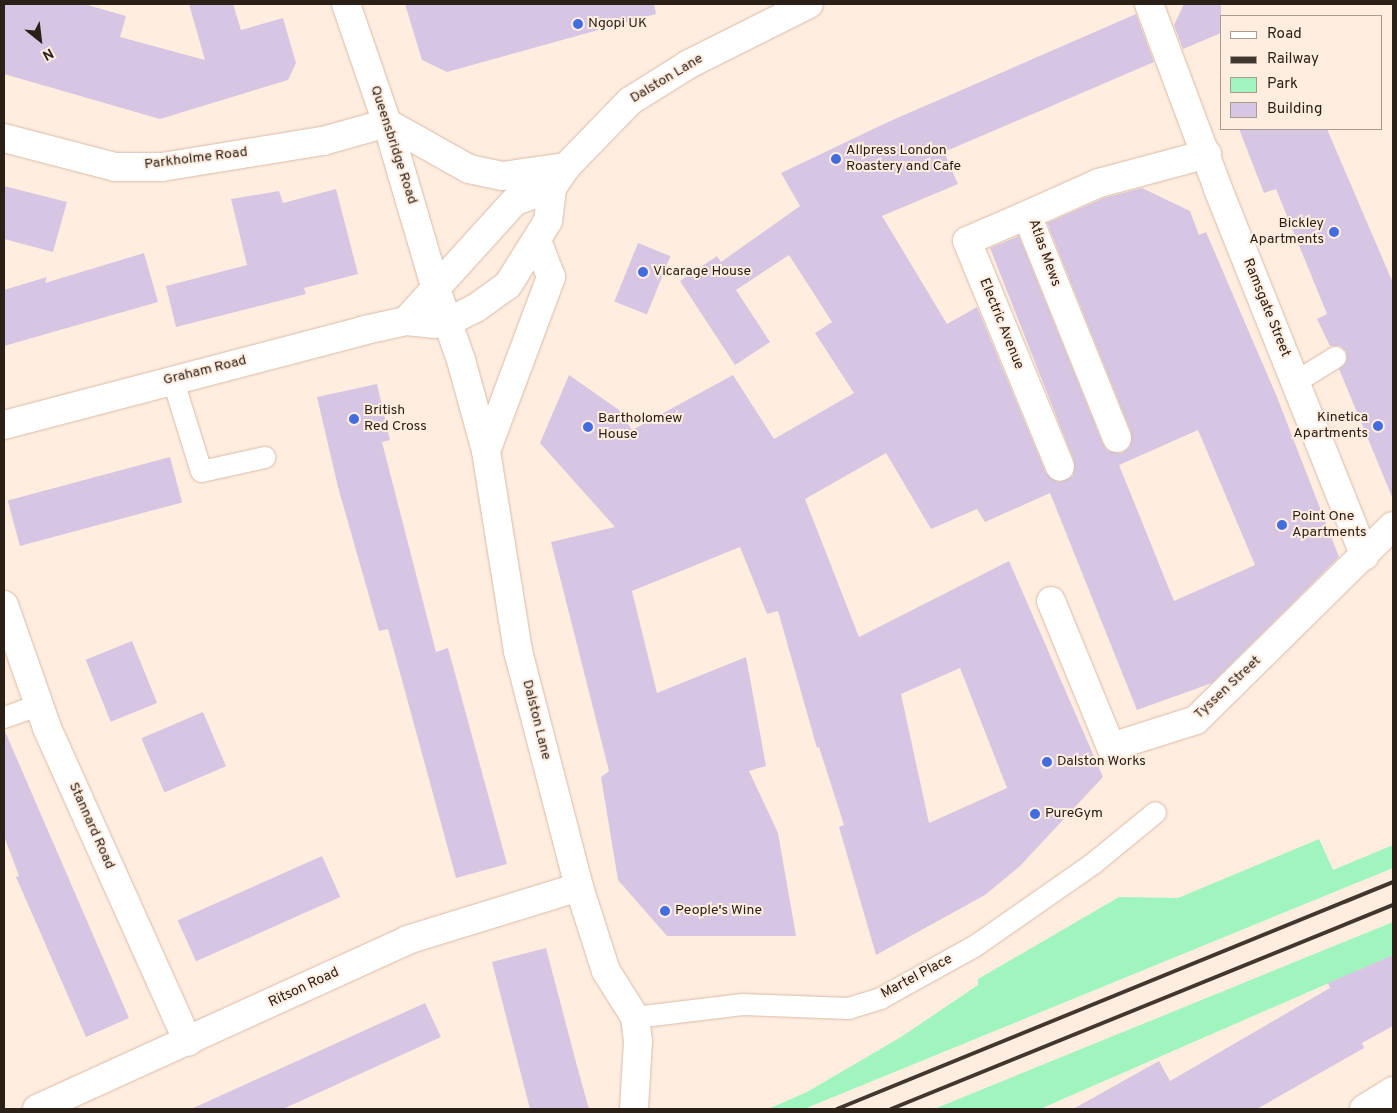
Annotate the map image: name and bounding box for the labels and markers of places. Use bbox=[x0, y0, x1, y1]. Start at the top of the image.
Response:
place label: Ngopi UK bbox=[588, 16, 647, 32]
marker: Ngopi UK bbox=[572, 18, 584, 30]
place label: Allpress London Roastery and Cafe bbox=[846, 143, 961, 176]
marker: Allpress London Roastery and Cafe bbox=[830, 153, 842, 165]
place label: Bickley Apartments bbox=[1249, 216, 1324, 248]
marker: Bickley Apartments bbox=[1328, 226, 1340, 238]
place label: Vicarage House bbox=[653, 264, 751, 280]
marker: Vicarage House bbox=[637, 266, 649, 278]
place label: British Red Cross bbox=[364, 403, 427, 436]
place label: Kinetica Apartments bbox=[1293, 410, 1368, 442]
place label: Bartholomew House bbox=[598, 411, 682, 444]
marker: British Red Cross bbox=[348, 413, 360, 425]
marker: Kinetica Apartments bbox=[1372, 420, 1384, 432]
marker: Bartholomew House bbox=[582, 421, 594, 433]
place label: Point One Apartments bbox=[1292, 509, 1367, 542]
marker: Point One Apartments bbox=[1276, 519, 1288, 531]
place label: Dalston Works bbox=[1057, 754, 1146, 770]
marker: Dalston Works bbox=[1041, 756, 1053, 768]
place label: PureGym bbox=[1045, 806, 1103, 822]
marker: PureGym bbox=[1029, 808, 1041, 820]
place label: People's Wine bbox=[675, 903, 762, 919]
marker: People's Wine bbox=[659, 905, 671, 917]

